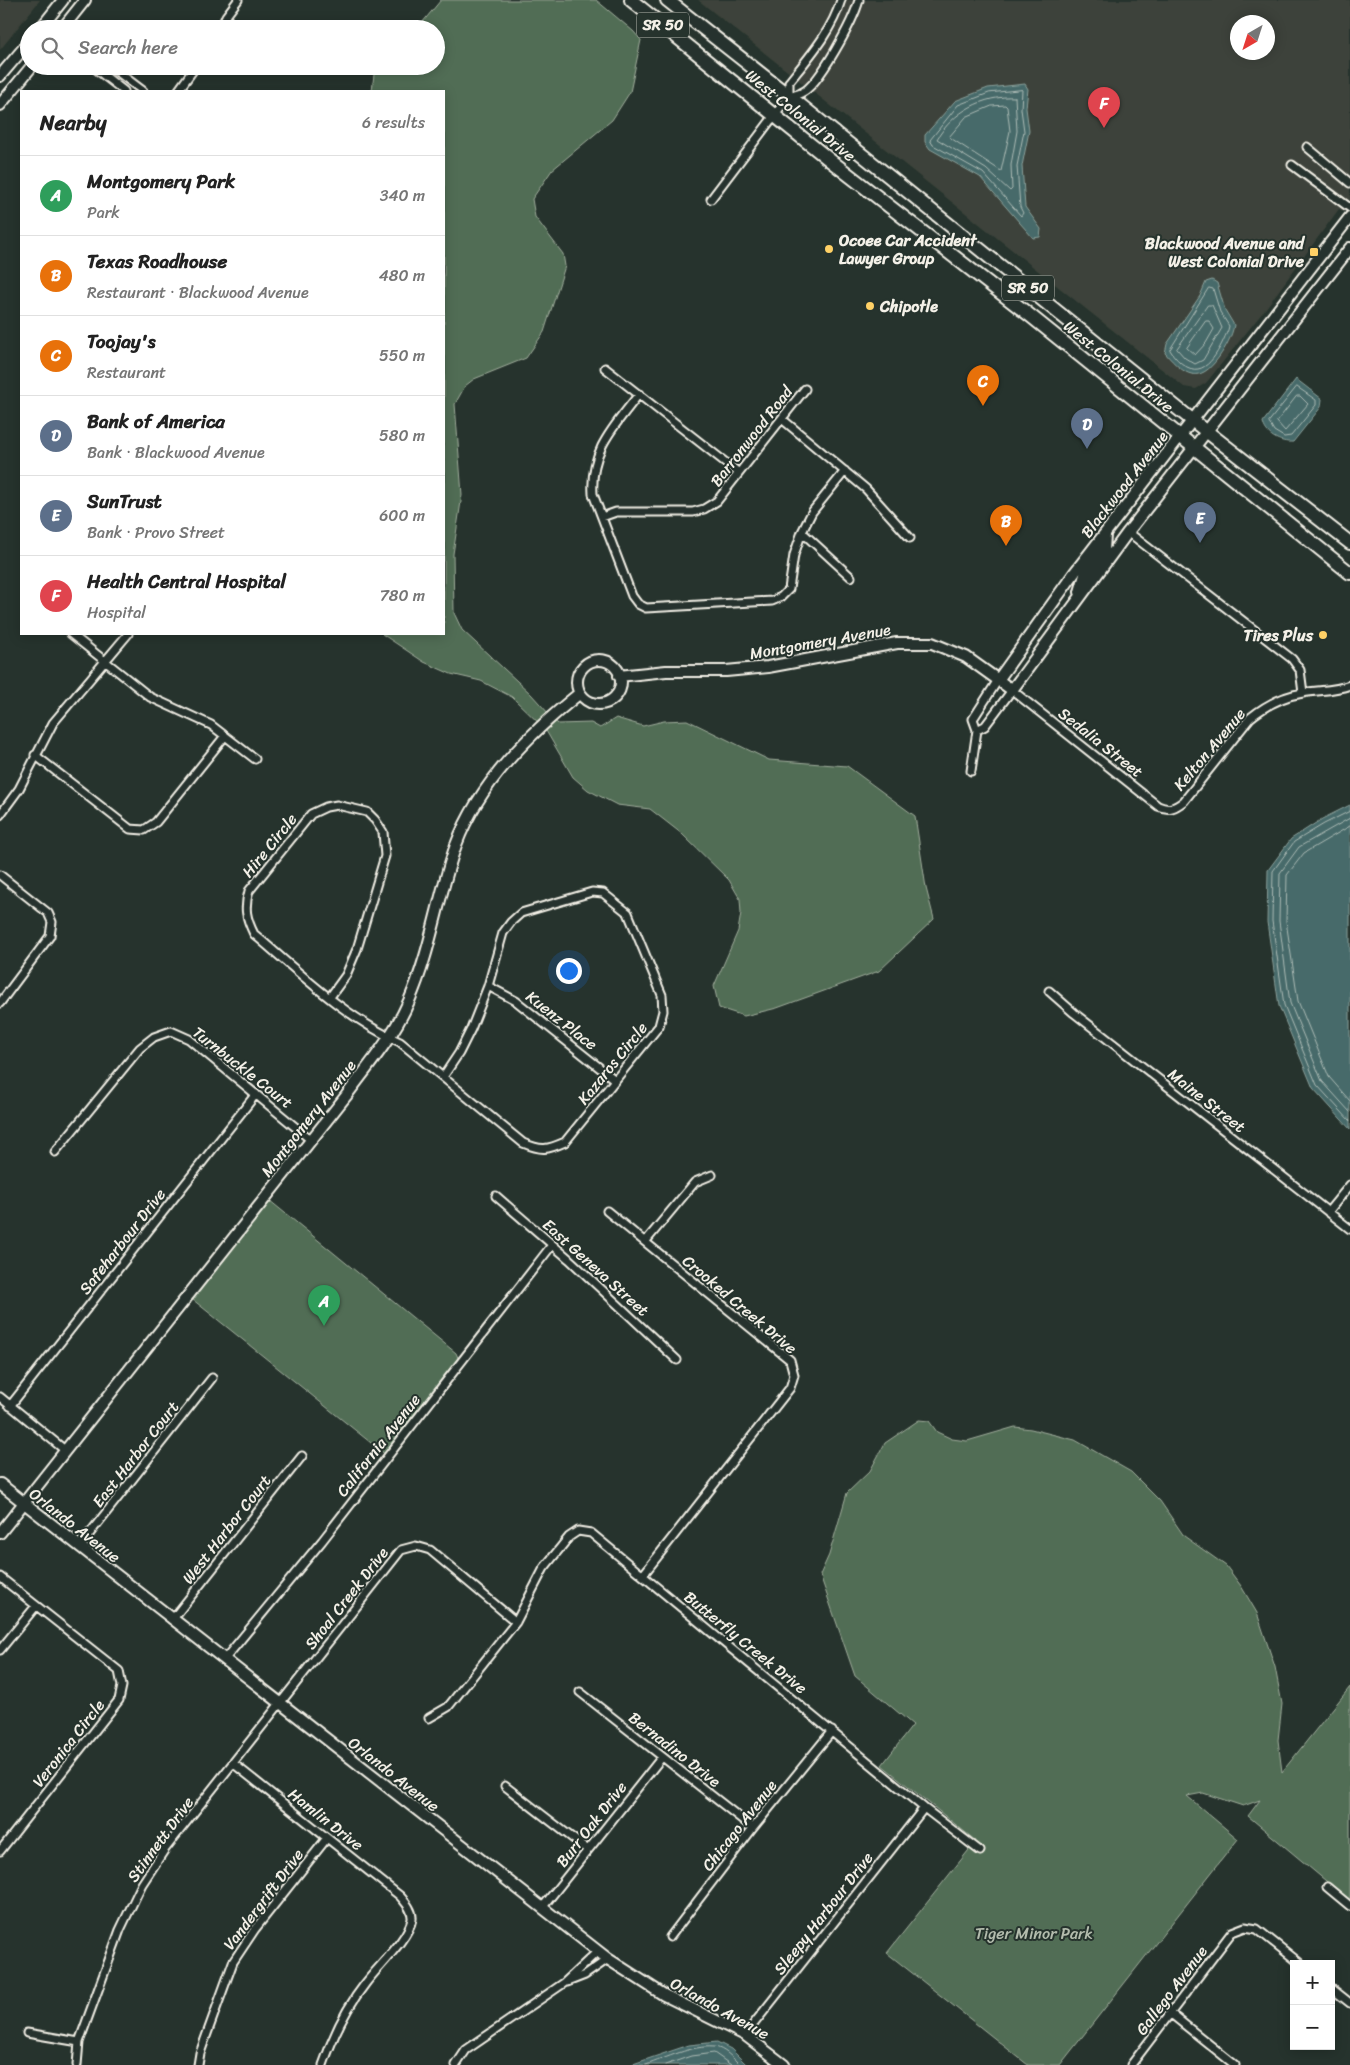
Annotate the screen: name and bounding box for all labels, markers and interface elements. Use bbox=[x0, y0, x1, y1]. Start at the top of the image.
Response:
road number: SR 50 bbox=[637, 12, 689, 38]
north arrow bbox=[1230, 15, 1275, 60]
search box bbox=[20, 20, 445, 75]
text: Search here bbox=[78, 31, 178, 64]
icon: search bbox=[38, 34, 66, 62]
street label: West Colonial Drive bbox=[739, 61, 863, 169]
pin: F bbox=[1088, 87, 1120, 128]
text: Nearby bbox=[40, 104, 106, 142]
text: 6 results bbox=[362, 108, 425, 137]
text: Montgomery Park bbox=[87, 165, 235, 198]
text: A bbox=[51, 181, 61, 210]
text: 340 m bbox=[380, 181, 425, 210]
text: Park bbox=[87, 198, 120, 227]
place label: Ocoee Car Accident Lawyer Group bbox=[838, 226, 978, 273]
place label: Blackwood Avenue and West Colonial Drive bbox=[1145, 229, 1306, 276]
marker: Ocoee Car Accident Lawyer Group bbox=[823, 243, 835, 255]
text: Texas Roadhouse bbox=[87, 245, 227, 278]
marker: Blackwood Avenue and West Colonial Drive bbox=[1308, 246, 1320, 258]
text: B bbox=[51, 261, 61, 290]
text: 480 m bbox=[379, 261, 425, 290]
road number: SR 50 bbox=[1002, 276, 1054, 300]
text: Restaurant · Blackwood Avenue bbox=[87, 278, 309, 307]
place label: Chipotle bbox=[879, 292, 938, 321]
marker: Chipotle bbox=[864, 300, 876, 312]
street label: West Colonial Drive bbox=[1057, 312, 1181, 420]
text: Toojay's bbox=[87, 325, 156, 358]
text: C bbox=[51, 341, 61, 370]
text: 550 m bbox=[379, 341, 425, 370]
text: Restaurant bbox=[87, 358, 166, 387]
pin: C bbox=[967, 365, 999, 406]
street label: Barronwood Road bbox=[702, 378, 801, 493]
text: Bank of America bbox=[87, 405, 225, 438]
pin: D bbox=[1071, 408, 1103, 449]
text: D bbox=[51, 421, 61, 450]
text: 580 m bbox=[379, 421, 425, 450]
street label: Blackwood Avenue bbox=[1073, 424, 1176, 544]
text: Bank · Blackwood Avenue bbox=[87, 438, 265, 467]
text: SunTrust bbox=[87, 485, 162, 518]
text: E bbox=[52, 501, 60, 530]
text: 600 m bbox=[379, 501, 425, 530]
pin: E bbox=[1184, 502, 1216, 543]
pin: B bbox=[990, 505, 1022, 546]
text: Bank · Provo Street bbox=[87, 518, 225, 547]
text: Health Central Hospital bbox=[87, 565, 286, 598]
text: F bbox=[52, 581, 60, 610]
text: 780 m bbox=[380, 581, 425, 610]
text: Hospital bbox=[87, 598, 146, 627]
street label: Montgomery Avenue bbox=[747, 615, 893, 668]
place label: Tires Plus bbox=[1243, 621, 1314, 650]
marker: Tires Plus bbox=[1317, 629, 1329, 641]
street label: Sedalia Street bbox=[1052, 700, 1150, 785]
street label: Kelton Avenue bbox=[1166, 701, 1253, 798]
street label: Hire Circle bbox=[234, 806, 305, 884]
your location bbox=[556, 958, 582, 984]
street label: Kuenz Place bbox=[519, 983, 604, 1058]
street label: Kazaros Circle bbox=[570, 1015, 655, 1111]
street label: Turnbuckle Court bbox=[186, 1019, 299, 1116]
street label: Montgomery Avenue bbox=[253, 1053, 364, 1184]
street label: Maine Street bbox=[1161, 1060, 1252, 1140]
street label: Safeharbour Drive bbox=[71, 1182, 173, 1301]
street label: East Geneva Street bbox=[535, 1211, 656, 1324]
street label: Crooked Creek Drive bbox=[675, 1247, 804, 1362]
pin: A bbox=[308, 1285, 340, 1326]
street label: California Avenue bbox=[329, 1387, 428, 1503]
street label: East Harbor Court bbox=[84, 1395, 187, 1514]
street label: West Harbor Court bbox=[174, 1468, 279, 1591]
street label: Orlando Avenue bbox=[22, 1480, 127, 1571]
street label: Shoal Creek Drive bbox=[297, 1540, 396, 1656]
street label: Butterfly Creek Drive bbox=[677, 1583, 814, 1702]
street label: Veronica Circle bbox=[24, 1693, 112, 1794]
street label: Bernadino Drive bbox=[622, 1704, 728, 1795]
street label: Orlando Avenue bbox=[341, 1729, 446, 1820]
street label: Chicago Avenue bbox=[694, 1773, 785, 1878]
street label: Burr Oak Drive bbox=[548, 1775, 635, 1874]
street label: Hamlin Drive bbox=[281, 1780, 370, 1858]
street label: Stinnett Drive bbox=[119, 1790, 202, 1889]
street label: Vandergrift Drive bbox=[215, 1842, 311, 1956]
street label: Sleepy Harbour Drive bbox=[766, 1845, 881, 1981]
park label: Tiger Minor Park bbox=[975, 1919, 1093, 1948]
street label: Gallego Avenue bbox=[1128, 1939, 1215, 2042]
map controls bbox=[1290, 1960, 1335, 2050]
button: + bbox=[1290, 1960, 1335, 2005]
street label: Orlando Avenue bbox=[665, 1969, 775, 2048]
button: − bbox=[1290, 2005, 1335, 2050]

